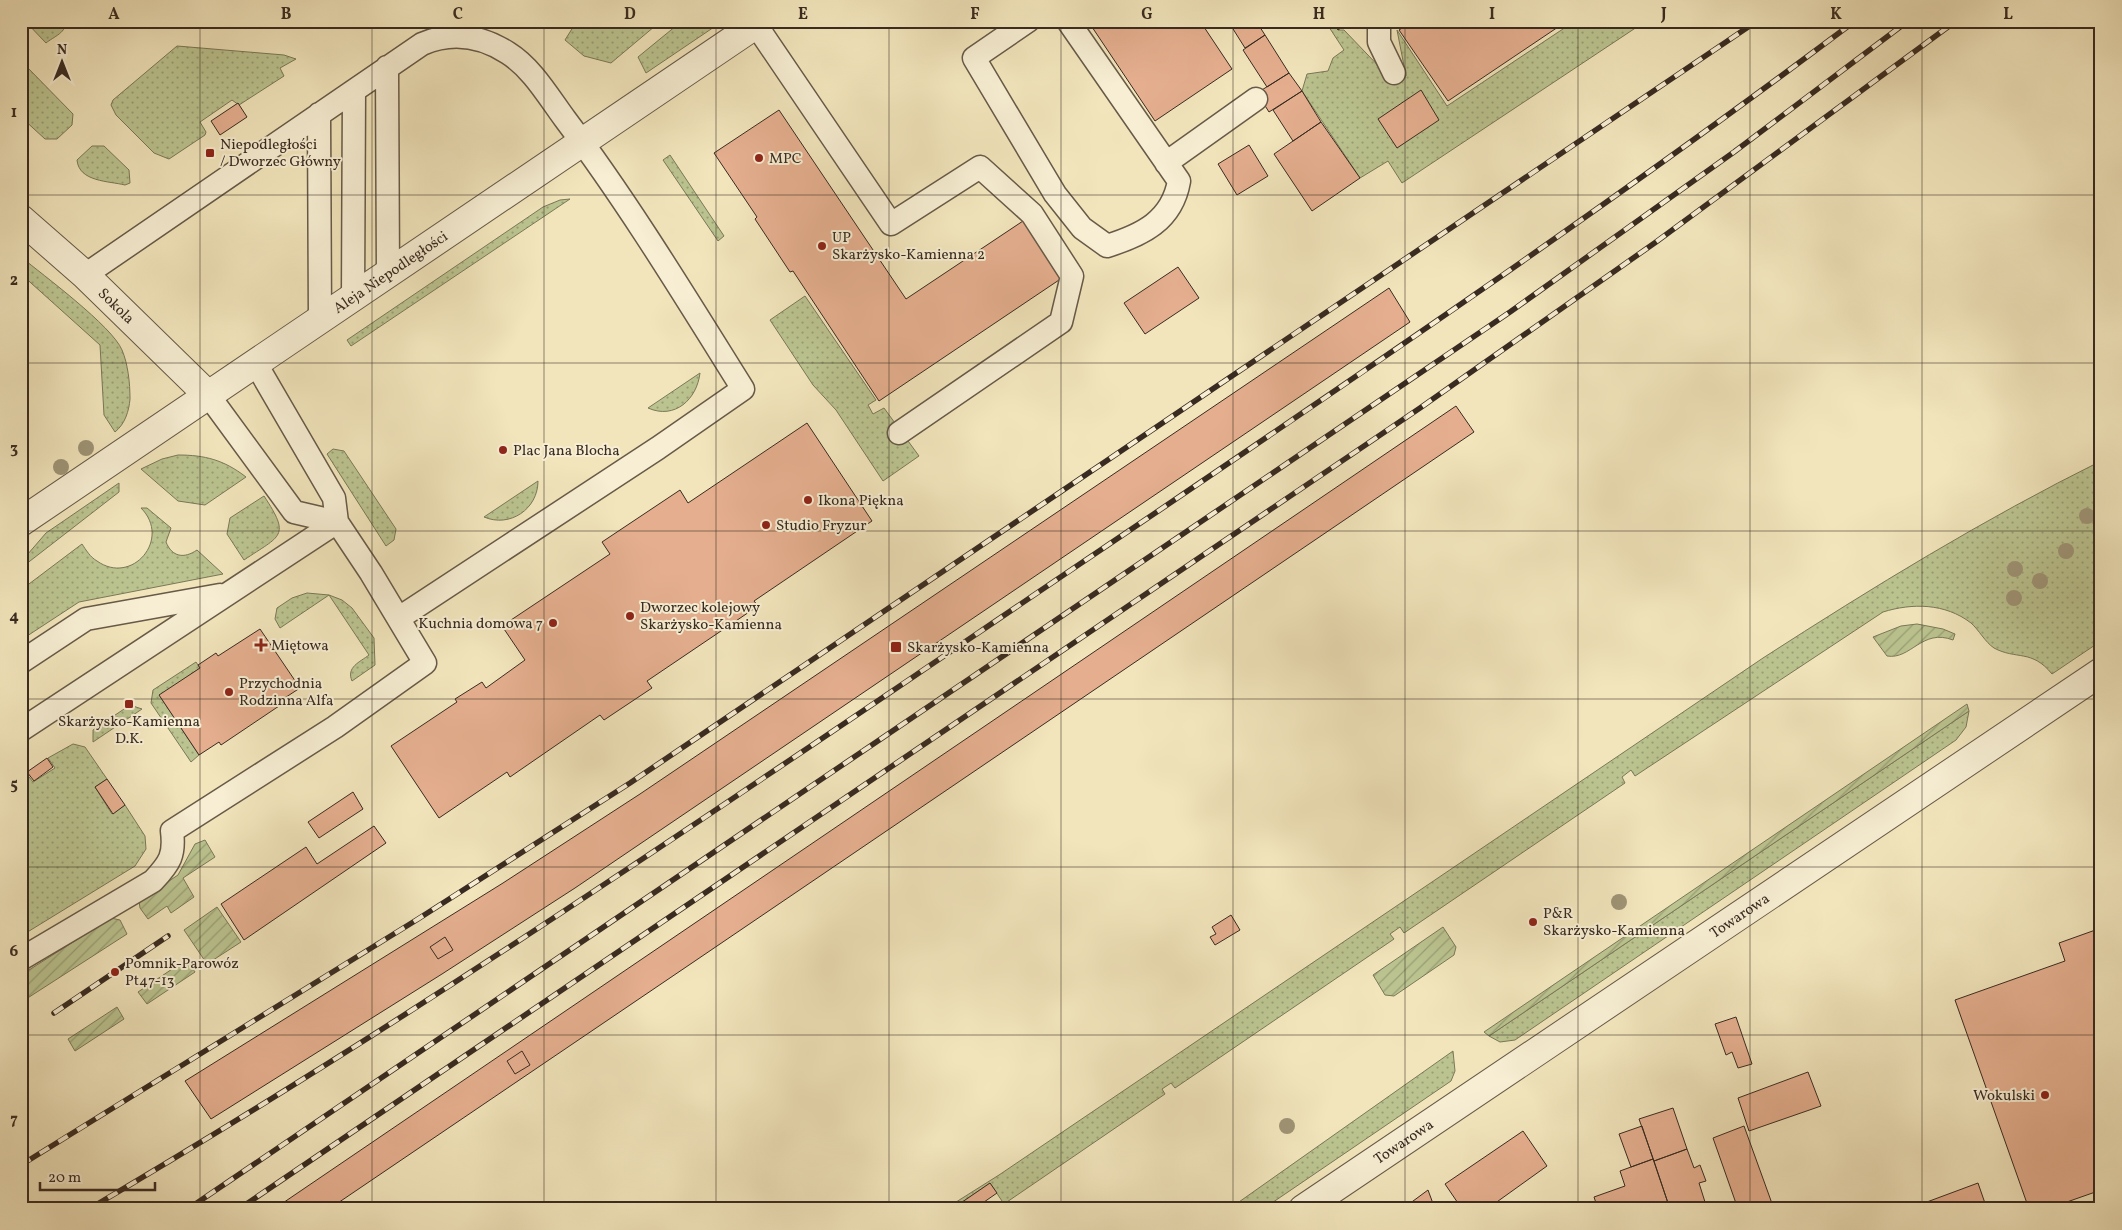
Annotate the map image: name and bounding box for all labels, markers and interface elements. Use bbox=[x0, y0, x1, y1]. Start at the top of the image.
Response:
text: A bbox=[108, 4, 120, 26]
text: B bbox=[281, 4, 292, 26]
text: C bbox=[453, 4, 463, 26]
text: D bbox=[624, 4, 636, 26]
text: E bbox=[798, 4, 808, 26]
text: F bbox=[970, 4, 980, 26]
text: G bbox=[1141, 4, 1153, 26]
text: H bbox=[1313, 4, 1325, 26]
text: I bbox=[1489, 4, 1495, 26]
text: J bbox=[1660, 4, 1667, 26]
text: K bbox=[1830, 4, 1842, 26]
text: L bbox=[2003, 4, 2013, 26]
north arrow bbox=[38, 38, 88, 88]
text: N bbox=[57, 41, 67, 60]
text: 1 bbox=[11, 102, 17, 124]
place label: Niepodległości / Dworzec Główny bbox=[220, 135, 341, 173]
marker: Niepodległości / Dworzec Główny bbox=[204, 147, 216, 159]
place label: MPC bbox=[769, 149, 802, 170]
marker: MPC bbox=[753, 152, 765, 164]
street label: Aleja Niepodległości bbox=[330, 227, 453, 320]
place label: UP Skarżysko-Kamienna 2 bbox=[832, 228, 985, 266]
marker: UP Skarżysko-Kamienna 2 bbox=[816, 240, 828, 252]
text: 2 bbox=[10, 270, 18, 292]
street label: Sokola bbox=[92, 284, 138, 330]
text: 3 bbox=[10, 438, 18, 460]
place label: Plac Jana Blocha bbox=[513, 441, 620, 462]
marker: Plac Jana Blocha bbox=[497, 444, 509, 456]
place label: Ikona Piękna bbox=[818, 491, 904, 512]
marker: Ikona Piękna bbox=[802, 494, 814, 506]
place label: Studio Fryzur bbox=[776, 516, 867, 537]
marker: Studio Fryzur bbox=[760, 519, 772, 531]
place label: Dworzec kolejowy Skarżysko-Kamienna bbox=[640, 598, 782, 636]
text: 4 bbox=[9, 606, 19, 628]
marker: Dworzec kolejowy Skarżysko-Kamienna bbox=[624, 610, 636, 622]
place label: Kuchnia domowa 7 bbox=[418, 614, 543, 635]
marker: Kuchnia domowa 7 bbox=[547, 617, 559, 629]
place label: Miętowa bbox=[271, 636, 329, 657]
place label: Skarżysko-Kamienna bbox=[907, 638, 1049, 659]
marker: Miętowa bbox=[255, 639, 267, 651]
marker: Skarżysko-Kamienna bbox=[889, 640, 903, 654]
place label: Przychodnia Rodzinna Alfa bbox=[239, 674, 333, 712]
marker: Przychodnia Rodzinna Alfa bbox=[223, 686, 235, 698]
marker: Skarżysko-Kamienna D.K. bbox=[123, 698, 135, 710]
place label: Skarżysko-Kamienna D.K. bbox=[58, 712, 200, 750]
text: 5 bbox=[10, 774, 18, 796]
street label: Towarowa bbox=[1706, 889, 1774, 944]
place label: P&R Skarżysko-Kamienna bbox=[1543, 904, 1685, 942]
marker: P&R Skarżysko-Kamienna bbox=[1527, 916, 1539, 928]
text: 6 bbox=[10, 941, 19, 963]
place label: Pomnik-Parowóz Pt47-13 bbox=[125, 954, 239, 992]
marker: Pomnik-Parowóz Pt47-13 bbox=[109, 966, 121, 978]
place label: Wokulski bbox=[1973, 1086, 2035, 1107]
marker: Wokulski bbox=[2039, 1089, 2051, 1101]
text: 7 bbox=[10, 1109, 18, 1131]
street label: Towarowa bbox=[1370, 1115, 1438, 1170]
scale bar bbox=[40, 1160, 155, 1192]
text: 20 m bbox=[48, 1168, 81, 1189]

